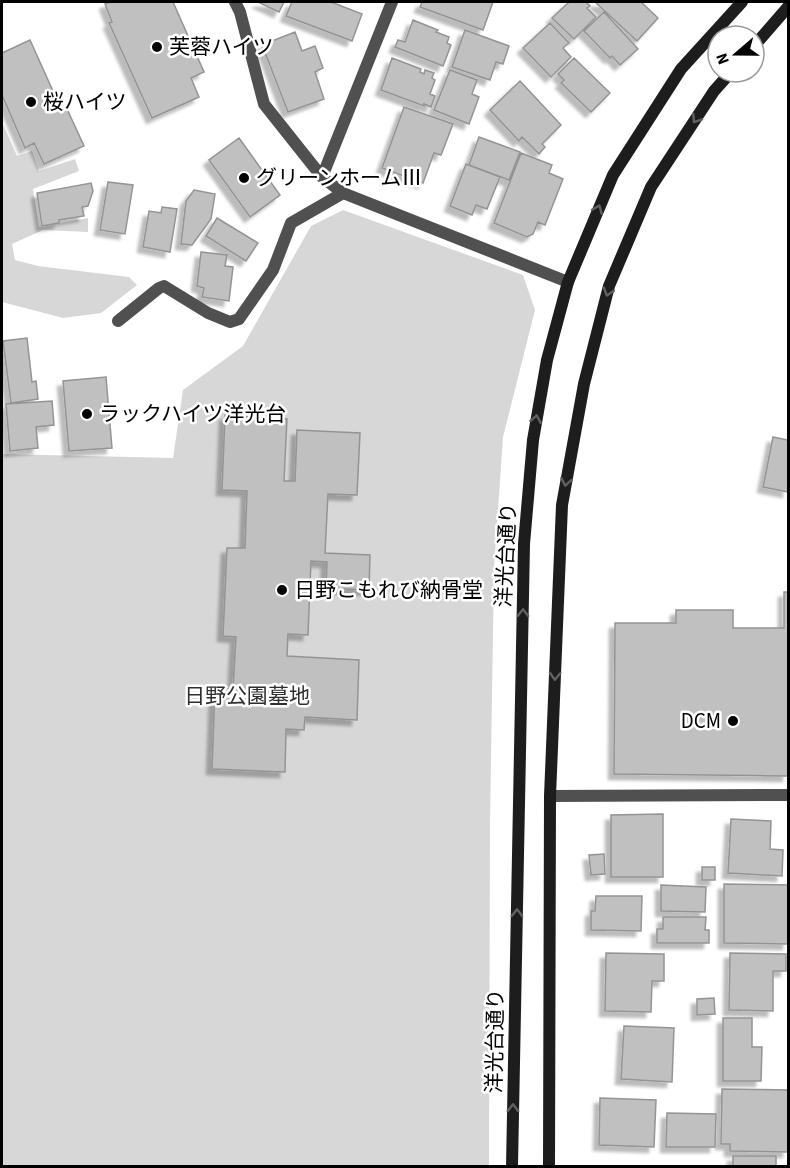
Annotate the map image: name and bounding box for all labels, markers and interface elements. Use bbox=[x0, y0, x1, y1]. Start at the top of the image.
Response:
north arrow bbox=[706, 24, 766, 84]
place label: 芙蓉ハイツ bbox=[169, 32, 274, 62]
marker: 芙蓉ハイツ bbox=[150, 40, 164, 54]
text: N bbox=[711, 50, 735, 68]
place label: 桜ハイツ bbox=[43, 87, 127, 117]
marker: 桜ハイツ bbox=[24, 95, 38, 109]
one-way arrow bbox=[692, 112, 703, 123]
place label: グリーンホームⅢ bbox=[256, 163, 422, 193]
marker: グリーンホームⅢ bbox=[237, 171, 251, 185]
one-way arrow bbox=[591, 204, 603, 215]
one-way arrow bbox=[603, 286, 615, 296]
place label: ラックハイツ洋光台 bbox=[99, 399, 287, 429]
marker: ラックハイツ洋光台 bbox=[80, 407, 94, 421]
one-way arrow bbox=[530, 414, 542, 423]
one-way arrow bbox=[561, 477, 573, 486]
street label: 洋光台通り bbox=[488, 502, 524, 608]
place label: 日野こもれび納骨堂 bbox=[294, 575, 483, 605]
marker: 日野こもれび納骨堂 bbox=[275, 583, 289, 597]
one-way arrow bbox=[517, 609, 529, 618]
one-way arrow bbox=[549, 672, 562, 681]
park label: 日野公園墓地 bbox=[184, 681, 310, 711]
place label: DCM bbox=[681, 706, 721, 736]
marker: DCM bbox=[726, 714, 740, 728]
one-way arrow bbox=[511, 909, 523, 918]
street label: 洋光台通り bbox=[479, 988, 511, 1094]
one-way arrow bbox=[507, 1104, 520, 1113]

